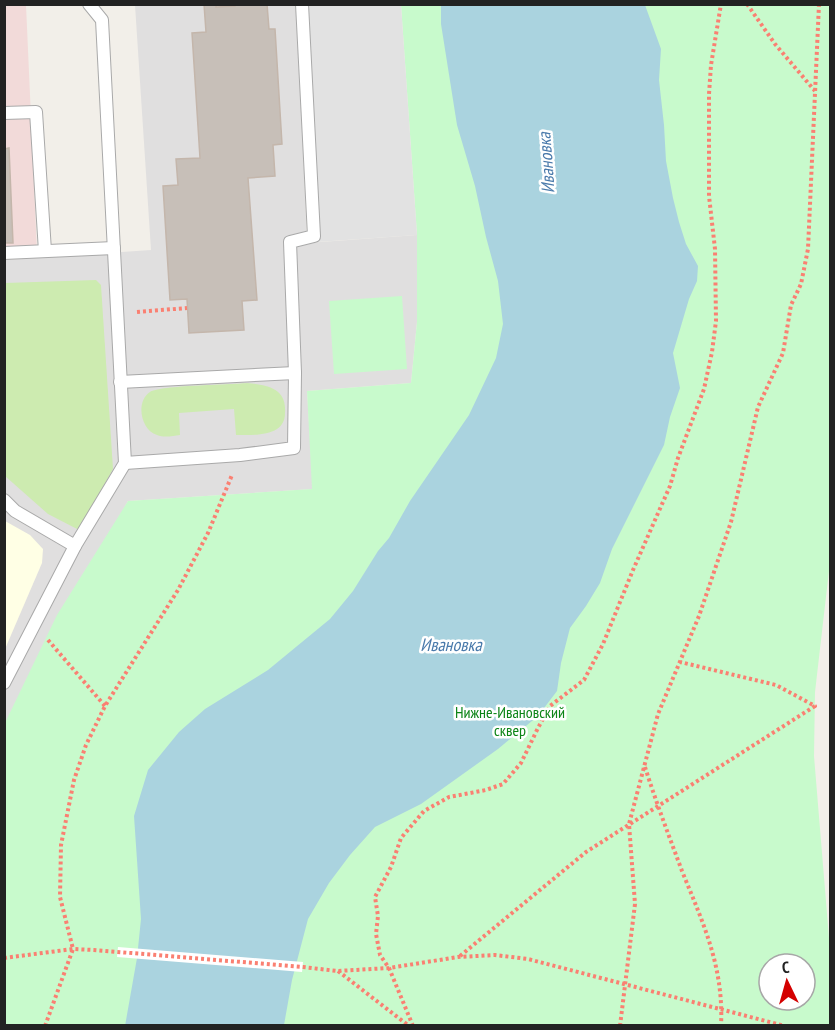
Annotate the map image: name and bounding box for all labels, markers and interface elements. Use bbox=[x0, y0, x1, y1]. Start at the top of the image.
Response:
water label: Ивановка bbox=[532, 131, 560, 194]
water label: Ивановка bbox=[420, 633, 482, 656]
park label: Нижне-Ивановский сквер bbox=[455, 702, 565, 740]
north arrow bbox=[757, 952, 817, 1012]
text: С bbox=[781, 957, 791, 977]

